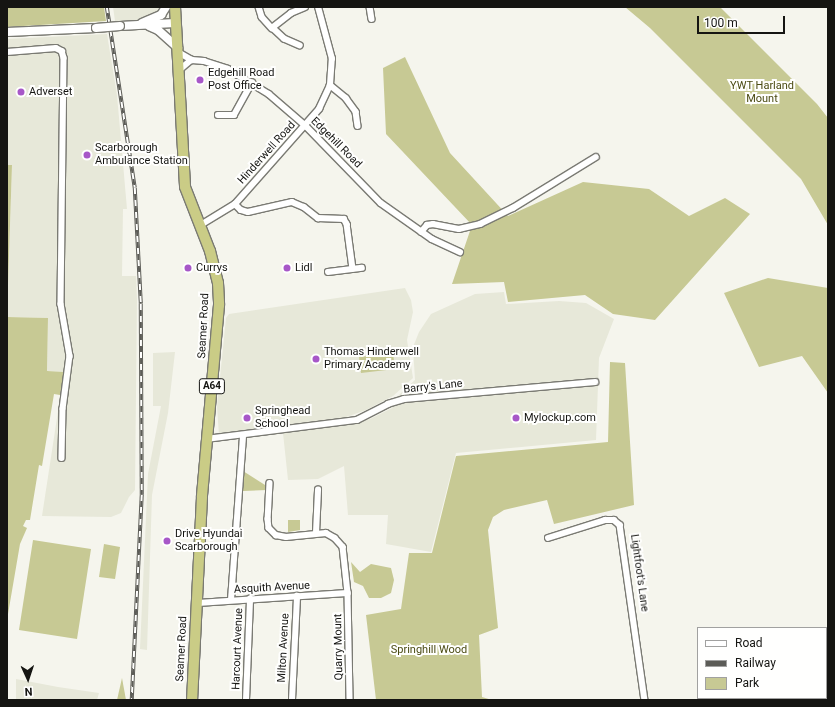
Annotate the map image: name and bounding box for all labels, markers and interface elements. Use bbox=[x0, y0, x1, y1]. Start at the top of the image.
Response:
scale bar bbox=[699, 8, 787, 34]
text: 100 m bbox=[704, 16, 738, 30]
place label: Edgehill Road Post Office bbox=[208, 67, 274, 93]
marker: Edgehill Road Post Office bbox=[195, 75, 205, 85]
park label: YWT Harland Mount bbox=[730, 80, 794, 106]
place label: Adverset bbox=[29, 85, 72, 99]
marker: Adverset bbox=[16, 87, 26, 97]
street label: Edgehill Road bbox=[308, 115, 364, 171]
street label: Hinderwell Road bbox=[235, 119, 299, 187]
place label: Scarborough Ambulance Station bbox=[95, 142, 188, 168]
marker: Scarborough Ambulance Station bbox=[82, 150, 92, 160]
place label: Currys bbox=[196, 261, 228, 275]
place label: Lidl bbox=[295, 261, 312, 275]
marker: Currys bbox=[183, 263, 193, 273]
marker: Lidl bbox=[282, 263, 292, 273]
street label: Seamer Road bbox=[196, 293, 212, 359]
place label: Thomas Hinderwell Primary Academy bbox=[324, 346, 419, 372]
marker: Thomas Hinderwell Primary Academy bbox=[311, 354, 321, 364]
street label: Barry's Lane bbox=[403, 377, 463, 397]
road number: A64 bbox=[198, 378, 226, 394]
place label: Springhead School bbox=[255, 405, 310, 431]
place label: Mylockup.com bbox=[524, 411, 596, 425]
marker: Springhead School bbox=[242, 413, 252, 423]
marker: Mylockup.com bbox=[511, 413, 521, 423]
place label: Drive Hyundai Scarborough bbox=[175, 528, 242, 554]
street label: Lightfoot's Lane bbox=[627, 533, 651, 613]
marker: Drive Hyundai Scarborough bbox=[162, 536, 172, 546]
street label: Asquith Avenue bbox=[234, 579, 310, 597]
street label: Harcourt Avenue bbox=[230, 608, 246, 690]
street label: Milton Avenue bbox=[276, 613, 292, 683]
street label: Quarry Mount bbox=[332, 614, 346, 680]
street label: Seamer Road bbox=[174, 616, 190, 682]
legend bbox=[697, 627, 827, 699]
text: Road bbox=[735, 636, 763, 650]
park label: Springhill Wood bbox=[391, 643, 467, 657]
text: Railway bbox=[735, 656, 776, 670]
north arrow bbox=[8, 659, 48, 699]
text: Park bbox=[735, 676, 759, 690]
text: N bbox=[24, 685, 33, 698]

